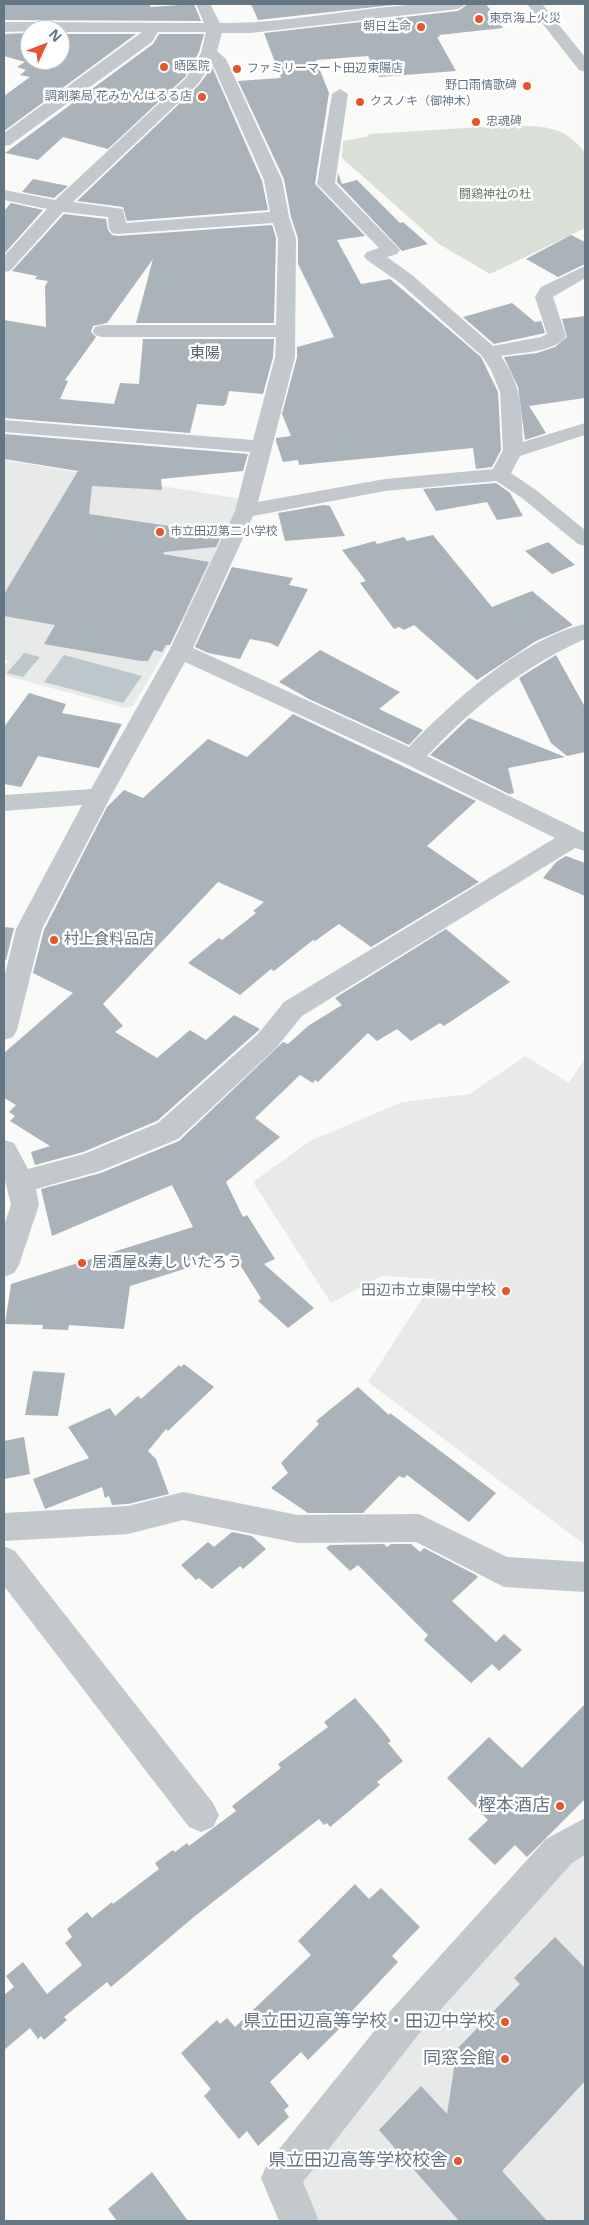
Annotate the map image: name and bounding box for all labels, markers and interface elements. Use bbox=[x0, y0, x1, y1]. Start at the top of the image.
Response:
place label: 東京海上火災 bbox=[489, 12, 561, 26]
marker: 東京海上火災 bbox=[473, 13, 485, 25]
north arrow bbox=[20, 20, 70, 70]
place label: 朝日生命 bbox=[363, 20, 411, 34]
marker: 朝日生命 bbox=[415, 21, 427, 33]
text: N bbox=[45, 24, 66, 46]
place label: 晒医院 bbox=[174, 60, 210, 74]
marker: 晒医院 bbox=[158, 61, 170, 73]
place label: ファミリーマート田辺東陽店 bbox=[247, 62, 403, 76]
marker: ファミリーマート田辺東陽店 bbox=[231, 63, 243, 75]
place label: 野口雨情歌碑 bbox=[445, 79, 517, 93]
marker: 野口雨情歌碑 bbox=[521, 80, 533, 92]
place label: 調剤薬局 花みかんはるる店 bbox=[45, 90, 192, 104]
marker: 調剤薬局 花みかんはるる店 bbox=[196, 91, 208, 103]
place label: クスノキ（御神木） bbox=[370, 95, 478, 109]
marker: クスノキ（御神木） bbox=[354, 96, 366, 108]
place label: 忠魂碑 bbox=[486, 115, 522, 129]
marker: 忠魂碑 bbox=[470, 116, 482, 128]
park label: 闘鶏神社の杜 bbox=[459, 188, 531, 202]
district label: 東陽 bbox=[190, 345, 220, 363]
place label: 市立田辺第二小学校 bbox=[170, 525, 278, 539]
marker: 市立田辺第二小学校 bbox=[154, 526, 166, 538]
place label: 村上食料品店 bbox=[64, 931, 154, 949]
marker: 村上食料品店 bbox=[48, 934, 60, 946]
place label: 居酒屋&寿し いたろう bbox=[92, 1254, 242, 1272]
marker: 居酒屋&寿し いたろう bbox=[76, 1257, 88, 1269]
place label: 田辺市立東陽中学校 bbox=[361, 1282, 496, 1300]
marker: 田辺市立東陽中学校 bbox=[500, 1285, 512, 1297]
place label: 樫本酒店 bbox=[478, 1795, 550, 1817]
marker: 樫本酒店 bbox=[554, 1800, 566, 1812]
place label: 県立田辺高等学校・田辺中学校 bbox=[243, 2011, 495, 2033]
marker: 県立田辺高等学校・田辺中学校 bbox=[499, 2016, 511, 2028]
place label: 同窓会館 bbox=[423, 2048, 495, 2070]
marker: 同窓会館 bbox=[499, 2053, 511, 2065]
place label: 県立田辺高等学校校舎 bbox=[268, 2150, 448, 2172]
marker: 県立田辺高等学校校舎 bbox=[452, 2155, 464, 2167]

